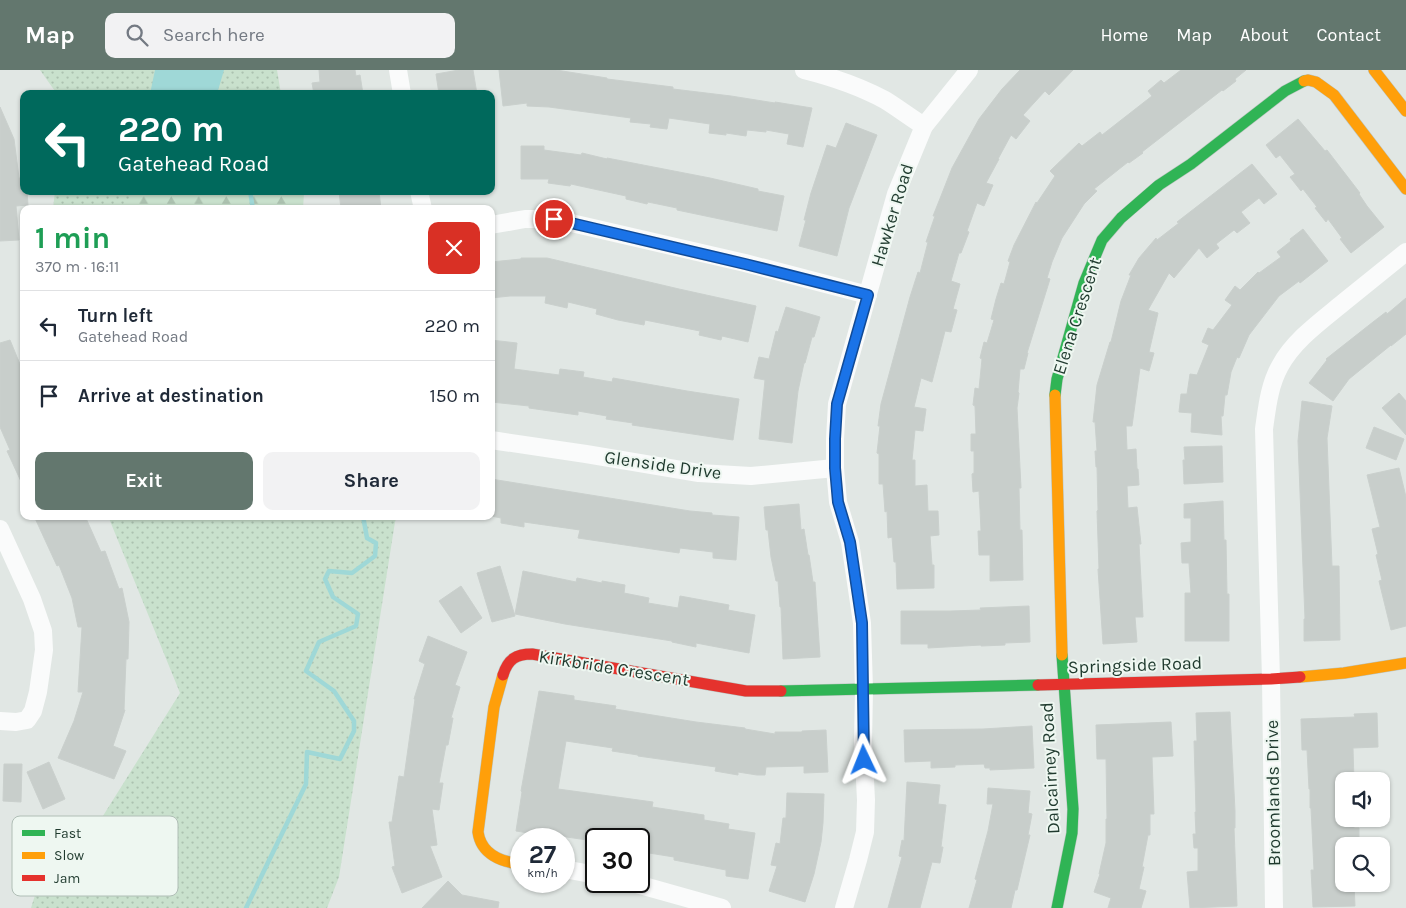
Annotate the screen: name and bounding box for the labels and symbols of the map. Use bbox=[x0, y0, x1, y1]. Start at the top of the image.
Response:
street label: Hawker Road bbox=[866, 161, 918, 269]
pin bbox=[533, 198, 575, 240]
street label: Elena Crescent bbox=[1048, 254, 1106, 377]
street label: Glenside Drive bbox=[603, 446, 723, 484]
street label: Kirkbride Crescent bbox=[537, 645, 691, 691]
street label: Springside Road bbox=[1067, 652, 1203, 678]
street label: Dalcairney Road bbox=[1036, 701, 1064, 835]
street label: Broomlands Drive bbox=[1261, 720, 1285, 866]
position arrow bbox=[837, 733, 889, 785]
legend bbox=[12, 816, 178, 896]
text: Fast bbox=[54, 825, 81, 842]
speed limit sign: 30 bbox=[585, 828, 650, 893]
text: Slow bbox=[54, 847, 84, 864]
text: Jam bbox=[54, 870, 80, 887]

